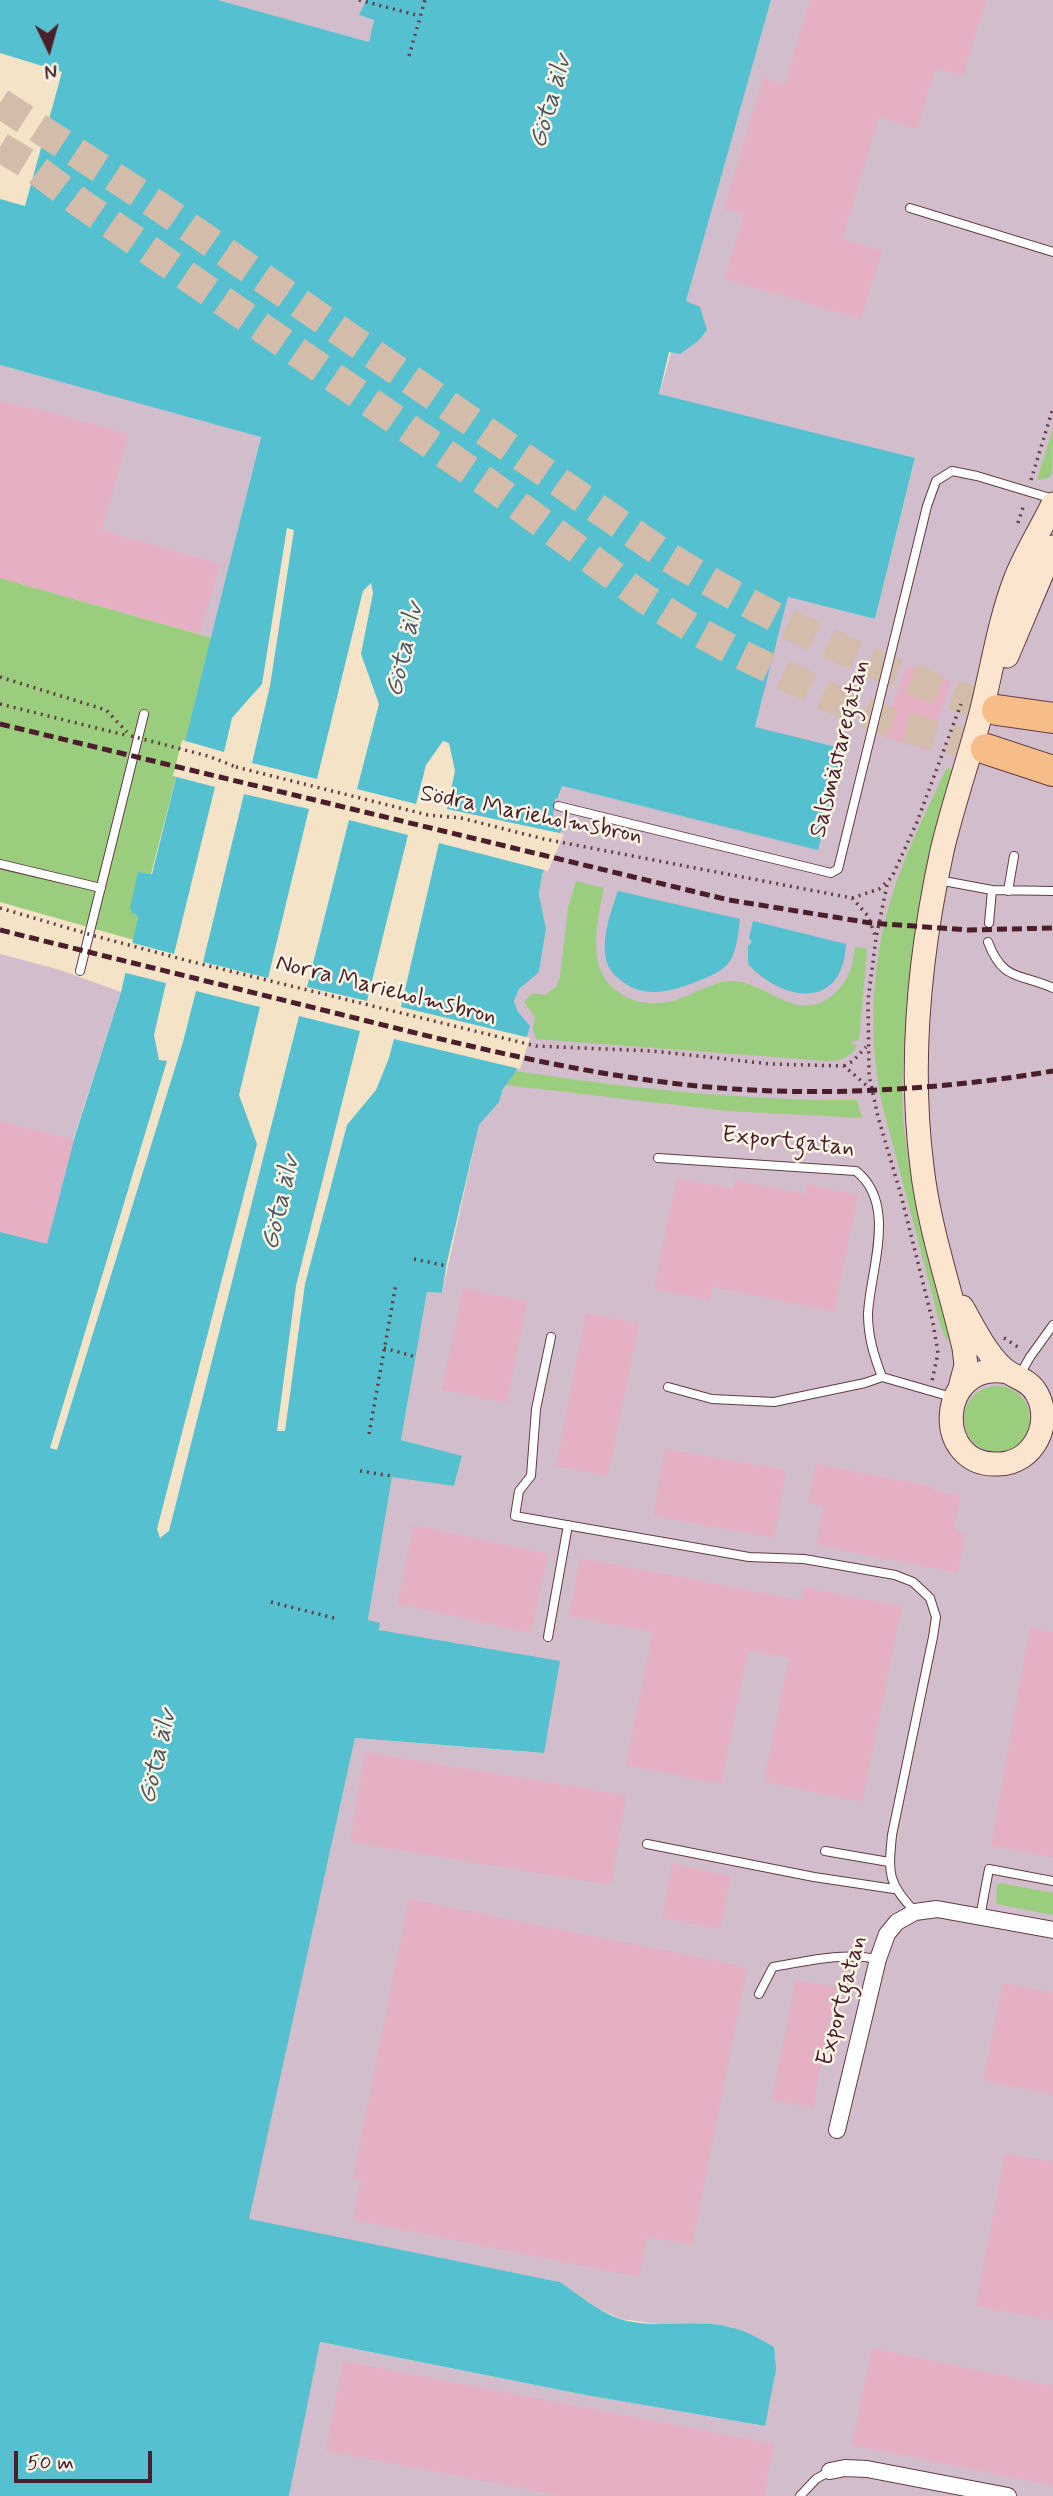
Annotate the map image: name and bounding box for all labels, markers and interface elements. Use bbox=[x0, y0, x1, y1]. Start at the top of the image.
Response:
north arrow bbox=[14, 14, 84, 84]
water label: Göta älv bbox=[524, 52, 580, 152]
text: N bbox=[43, 57, 58, 83]
water label: Göta älv bbox=[380, 600, 432, 700]
street label: Salsmästaregatan bbox=[805, 657, 877, 841]
street label: Södra Marieholmsbron bbox=[417, 780, 645, 852]
street label: Norra Marieholmsbron bbox=[272, 950, 500, 1032]
street label: Exportgatan bbox=[720, 1122, 856, 1164]
water label: Göta älv bbox=[256, 1153, 308, 1253]
water label: Göta älv bbox=[133, 1707, 185, 1807]
street label: Exportgatan bbox=[812, 1933, 874, 2069]
scale bar bbox=[18, 2436, 156, 2480]
text: 50 m bbox=[27, 2449, 74, 2477]

